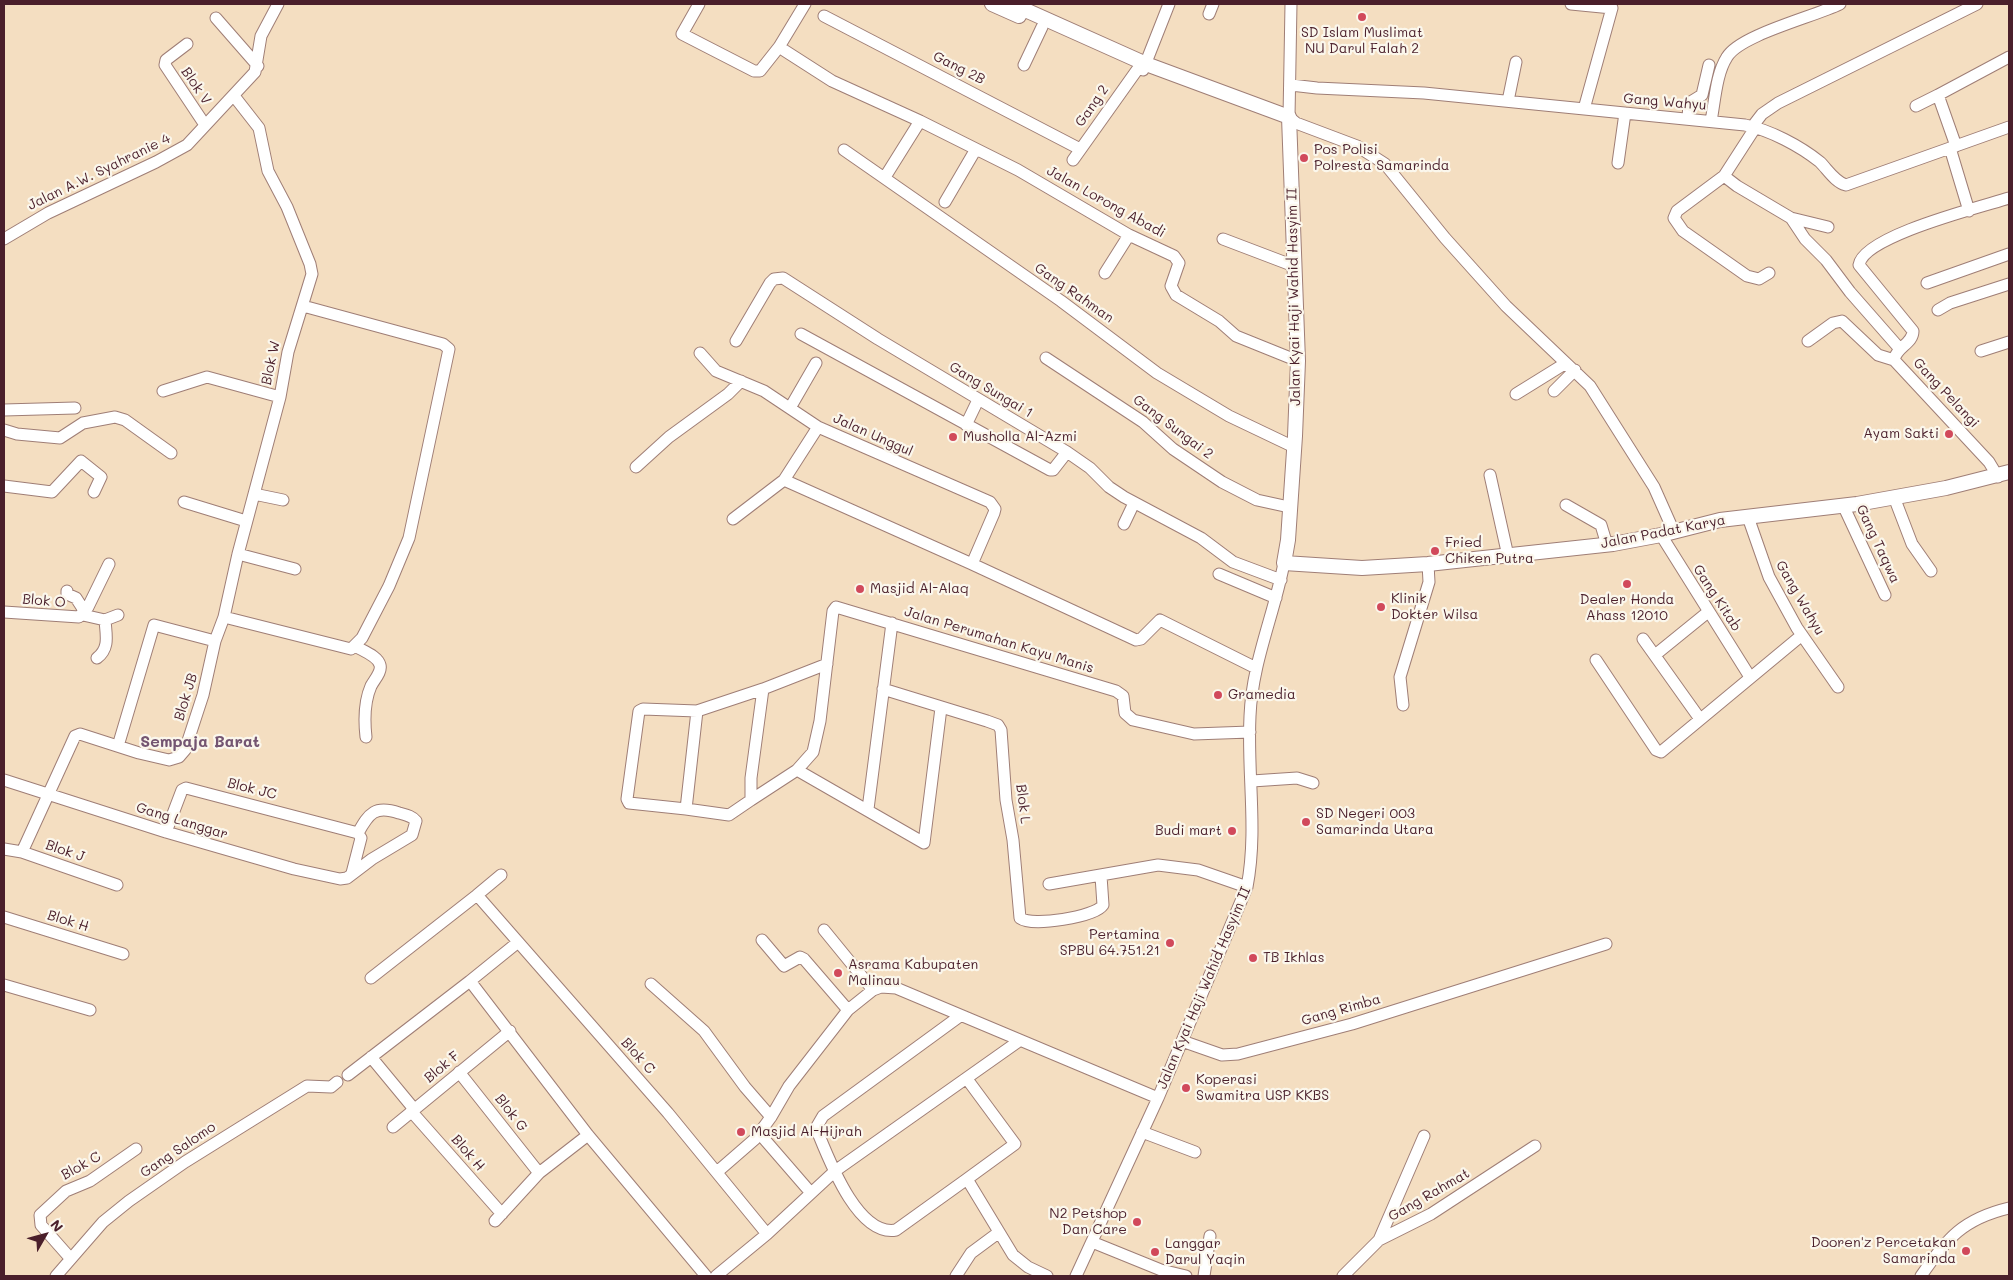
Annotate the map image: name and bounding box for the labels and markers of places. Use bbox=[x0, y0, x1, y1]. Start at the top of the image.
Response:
marker: SD Islam Muslimat NU Darul Falah 2 bbox=[1356, 11, 1368, 23]
place label: SD Islam Muslimat NU Darul Falah 2 bbox=[1301, 25, 1423, 58]
place label: Pos Polisi Polresta Samarinda bbox=[1314, 142, 1449, 174]
marker: Pos Polisi Polresta Samarinda bbox=[1298, 152, 1310, 164]
place label: Ayam Sakti bbox=[1863, 426, 1939, 442]
marker: Ayam Sakti bbox=[1943, 428, 1955, 440]
place label: Musholla Al-Azmi bbox=[963, 429, 1077, 445]
marker: Musholla Al-Azmi bbox=[947, 431, 959, 443]
place label: Fried Chiken Putra bbox=[1445, 535, 1534, 568]
marker: Fried Chiken Putra bbox=[1429, 545, 1441, 557]
marker: Dealer Honda Ahass 12010 bbox=[1621, 578, 1633, 590]
place label: Masjid Al-Alaq bbox=[870, 581, 969, 597]
marker: Masjid Al-Alaq bbox=[854, 583, 866, 595]
place label: Klinik Dokter Wilsa bbox=[1391, 591, 1478, 624]
place label: Dealer Honda Ahass 12010 bbox=[1580, 592, 1674, 624]
marker: Klinik Dokter Wilsa bbox=[1375, 601, 1387, 613]
place label: Gramedia bbox=[1228, 687, 1296, 703]
marker: Gramedia bbox=[1212, 689, 1224, 701]
place label: SD Negeri 003 Samarinda Utara bbox=[1316, 806, 1434, 839]
marker: SD Negeri 003 Samarinda Utara bbox=[1300, 816, 1312, 828]
place label: Budi mart bbox=[1155, 823, 1222, 839]
marker: Budi mart bbox=[1226, 825, 1238, 837]
place label: Pertamina SPBU 64.751.21 bbox=[1060, 927, 1160, 960]
marker: Pertamina SPBU 64.751.21 bbox=[1164, 937, 1176, 949]
place label: TB Ikhlas bbox=[1263, 950, 1324, 966]
marker: TB Ikhlas bbox=[1247, 952, 1259, 964]
place label: Asrama Kabupaten Malinau bbox=[848, 957, 978, 990]
marker: Asrama Kabupaten Malinau bbox=[832, 967, 844, 979]
place label: Koperasi Swamitra USP KKBS bbox=[1196, 1072, 1329, 1104]
marker: Koperasi Swamitra USP KKBS bbox=[1180, 1082, 1192, 1094]
place label: Masjid Al-Hijrah bbox=[751, 1124, 862, 1140]
marker: Masjid Al-Hijrah bbox=[735, 1126, 747, 1138]
place label: N2 Petshop Dan Care bbox=[1049, 1206, 1127, 1238]
marker: N2 Petshop Dan Care bbox=[1131, 1216, 1143, 1228]
place label: Dooren'z Percetakan Samarinda bbox=[1811, 1235, 1956, 1268]
place label: Langgar Darul Yaqin bbox=[1165, 1236, 1245, 1268]
marker: Dooren'z Percetakan Samarinda bbox=[1960, 1245, 1972, 1257]
marker: Langgar Darul Yaqin bbox=[1149, 1246, 1161, 1258]

